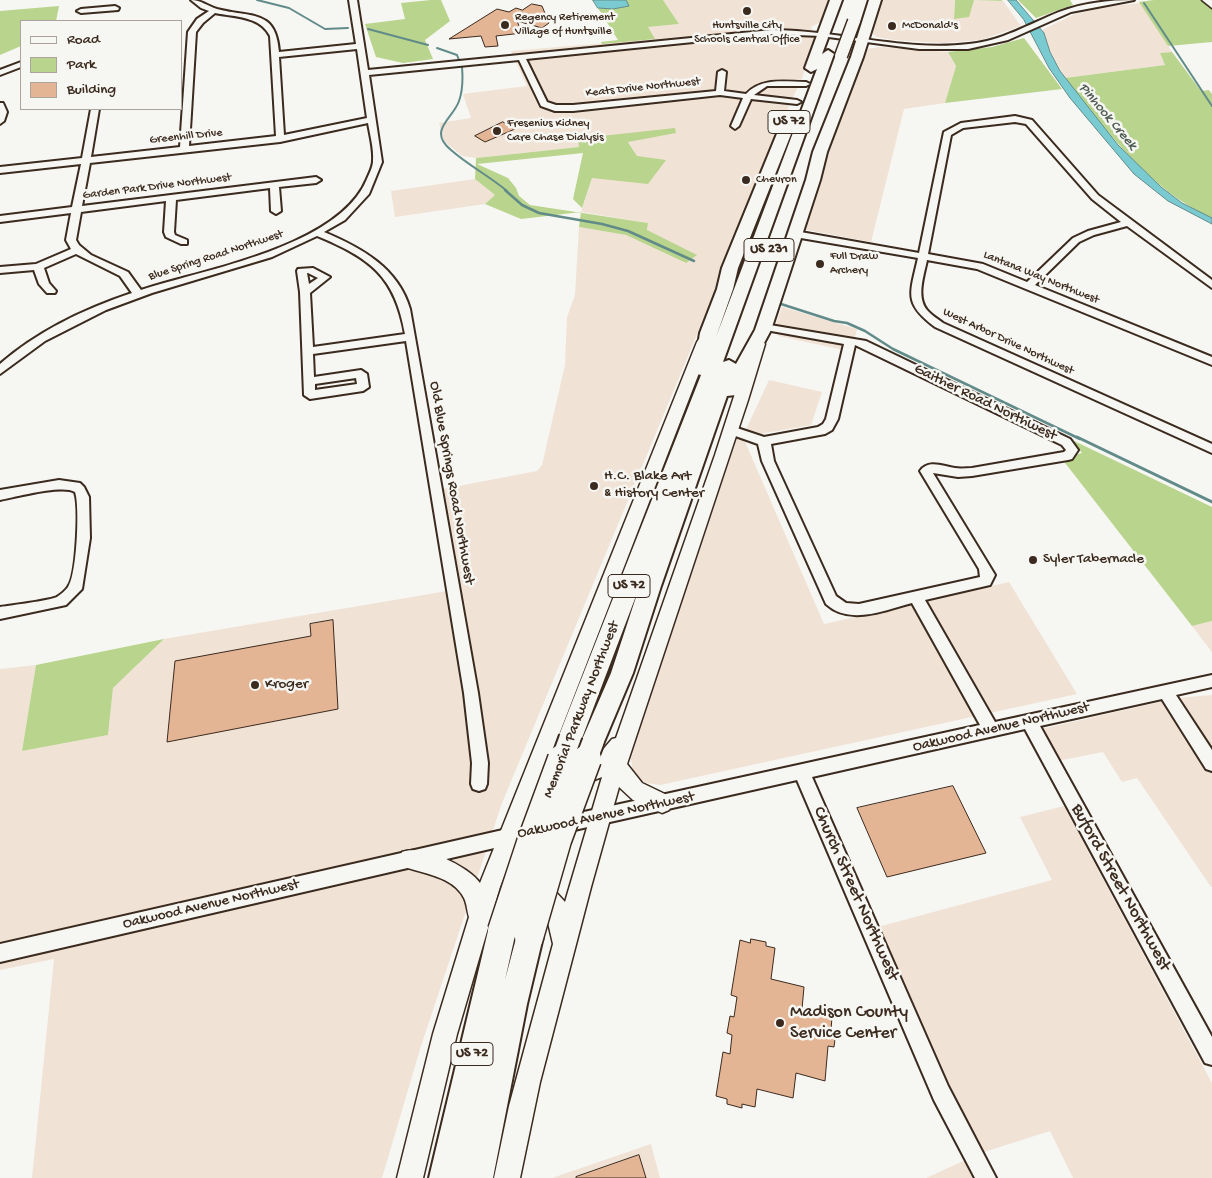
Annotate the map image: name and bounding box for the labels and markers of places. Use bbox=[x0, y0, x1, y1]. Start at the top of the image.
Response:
marker: Huntsville City Schools Central Office bbox=[741, 5, 753, 17]
place label: Regency Retirement Village of Huntsville bbox=[515, 11, 615, 39]
marker: Regency Retirement Village of Huntsville bbox=[499, 19, 511, 31]
place label: Huntsville City Schools Central Office bbox=[694, 19, 800, 47]
place label: McDonald's bbox=[902, 19, 958, 33]
marker: McDonald's bbox=[886, 20, 898, 32]
place label: Fresenius Kidney Care Chase Dialysis bbox=[507, 117, 604, 145]
marker: Fresenius Kidney Care Chase Dialysis bbox=[491, 125, 503, 137]
place label: Chevron bbox=[756, 173, 797, 187]
marker: Chevron bbox=[740, 174, 752, 186]
place label: Full Draw Archery bbox=[830, 250, 878, 278]
marker: Full Draw Archery bbox=[814, 258, 826, 270]
place label: H.C. Blake Art & History Center bbox=[604, 468, 704, 503]
marker: H.C. Blake Art & History Center bbox=[588, 480, 600, 492]
place label: Syler Tabernacle bbox=[1043, 551, 1144, 569]
marker: Syler Tabernacle bbox=[1027, 554, 1039, 566]
place label: Kroger bbox=[265, 676, 308, 694]
marker: Kroger bbox=[249, 679, 261, 691]
place label: Madison County Service Center bbox=[790, 1002, 908, 1044]
marker: Madison County Service Center bbox=[774, 1017, 786, 1029]

